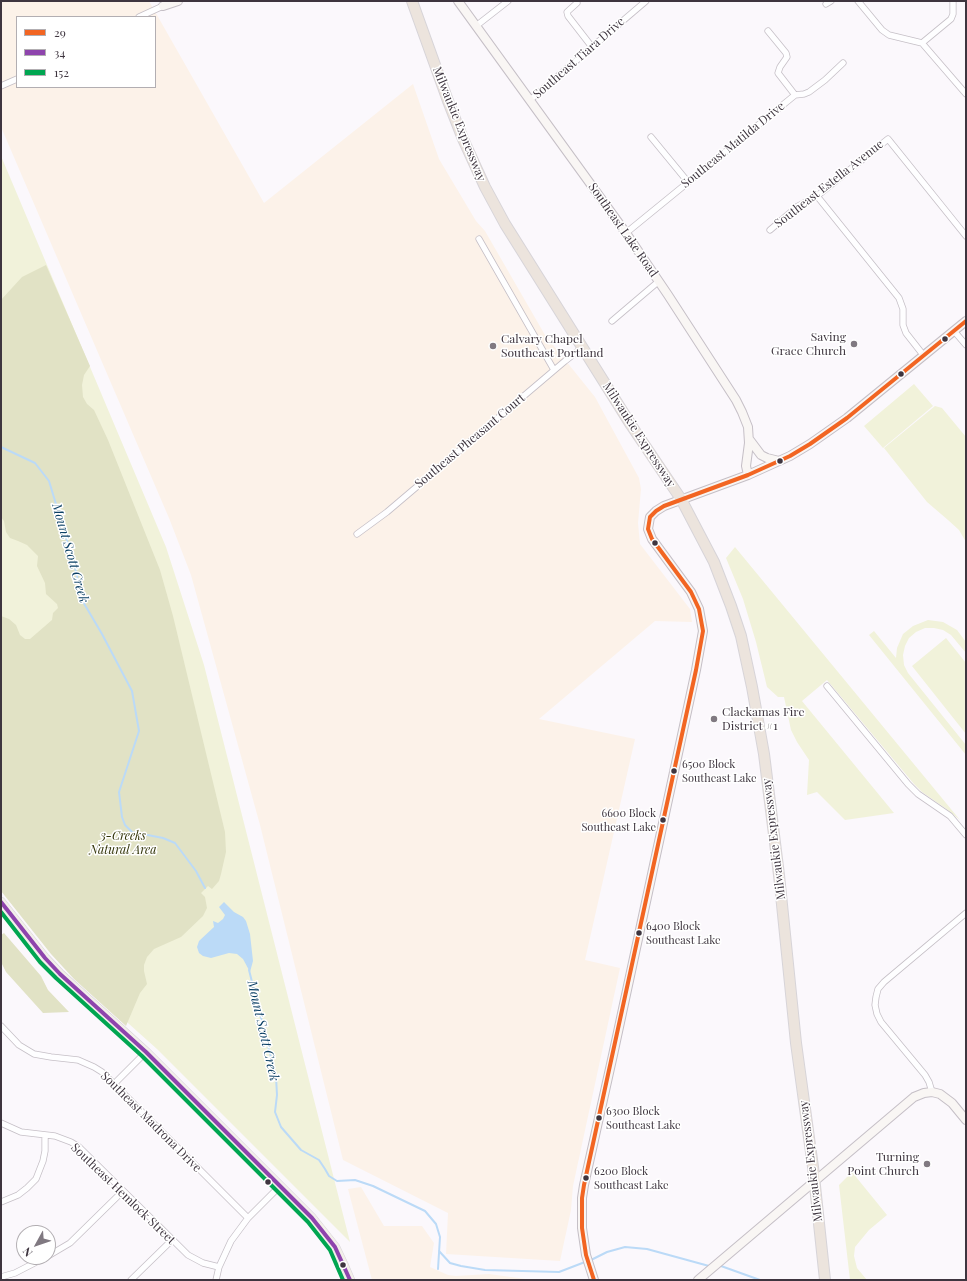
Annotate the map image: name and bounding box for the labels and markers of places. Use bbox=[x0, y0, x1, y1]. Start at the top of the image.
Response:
place label: Saving Grace Church bbox=[771, 330, 846, 358]
place label: Calvary Chapel Southeast Portland bbox=[501, 332, 604, 360]
unlabelled marker bbox=[940, 334, 950, 344]
marker: Saving Grace Church bbox=[849, 339, 859, 349]
marker: Calvary Chapel Southeast Portland bbox=[488, 341, 498, 351]
unlabelled marker bbox=[896, 369, 906, 379]
unlabelled marker bbox=[775, 456, 785, 466]
unlabelled marker bbox=[650, 538, 660, 548]
place label: Clackamas Fire District #1 bbox=[722, 705, 804, 733]
marker: Clackamas Fire District #1 bbox=[709, 714, 719, 724]
place label: 6500 Block Southeast Lake bbox=[682, 758, 757, 784]
marker: 6500 Block Southeast Lake bbox=[669, 766, 679, 776]
place label: 6600 Block Southeast Lake bbox=[581, 807, 656, 833]
marker: 6600 Block Southeast Lake bbox=[658, 815, 668, 825]
place label: 6400 Block Southeast Lake bbox=[646, 920, 721, 946]
marker: 6400 Block Southeast Lake bbox=[634, 928, 644, 938]
place label: 6300 Block Southeast Lake bbox=[606, 1105, 681, 1131]
marker: 6300 Block Southeast Lake bbox=[594, 1113, 604, 1123]
place label: Turning Point Church bbox=[847, 1150, 919, 1178]
marker: Turning Point Church bbox=[922, 1159, 932, 1169]
place label: 6200 Block Southeast Lake bbox=[594, 1165, 669, 1191]
marker: 6200 Block Southeast Lake bbox=[581, 1173, 591, 1183]
unlabelled marker bbox=[263, 1177, 273, 1187]
unlabelled marker bbox=[338, 1260, 348, 1270]

